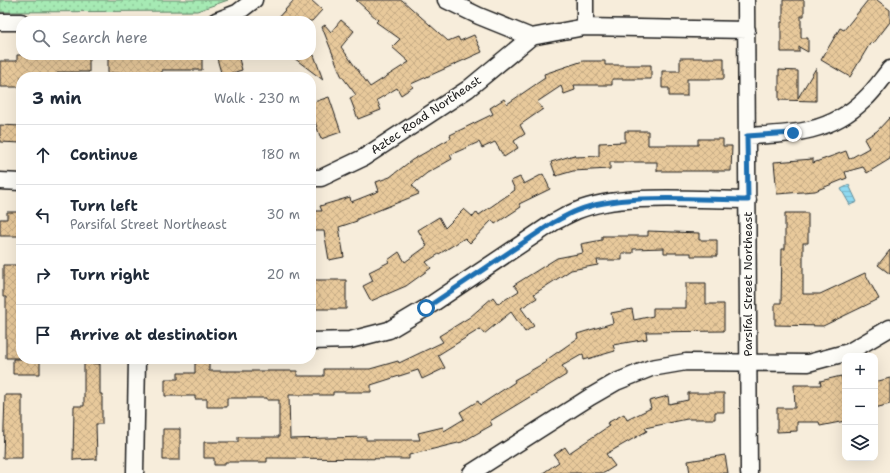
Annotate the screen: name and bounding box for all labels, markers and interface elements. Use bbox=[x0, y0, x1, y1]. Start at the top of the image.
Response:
search box bbox=[16, 16, 316, 60]
icon: search bbox=[30, 27, 52, 49]
text: Search here bbox=[62, 28, 148, 48]
street label: Aztec Road Northeast bbox=[368, 72, 484, 158]
text: 3 min bbox=[32, 87, 82, 109]
text: Walk · 230 m bbox=[214, 90, 300, 107]
route end bbox=[784, 124, 802, 142]
icon: ahead bbox=[32, 144, 54, 166]
text: Continue bbox=[70, 145, 138, 165]
text: 180 m bbox=[261, 146, 300, 163]
text: Turn left bbox=[70, 196, 138, 216]
icon: left bbox=[32, 204, 54, 226]
text: 30 m bbox=[266, 206, 300, 223]
street label: Parsifal Street Northeast bbox=[740, 212, 756, 356]
text: Parsifal Street Northeast bbox=[70, 216, 227, 233]
icon: right bbox=[32, 264, 54, 286]
text: Turn right bbox=[70, 265, 150, 285]
text: 20 m bbox=[267, 266, 300, 283]
route start bbox=[417, 299, 435, 317]
icon: arrive bbox=[32, 324, 54, 346]
text: Arrive at destination bbox=[70, 325, 238, 345]
map controls bbox=[842, 353, 878, 461]
button: + bbox=[842, 353, 878, 389]
button: − bbox=[842, 389, 878, 425]
button: layers bbox=[842, 425, 878, 461]

